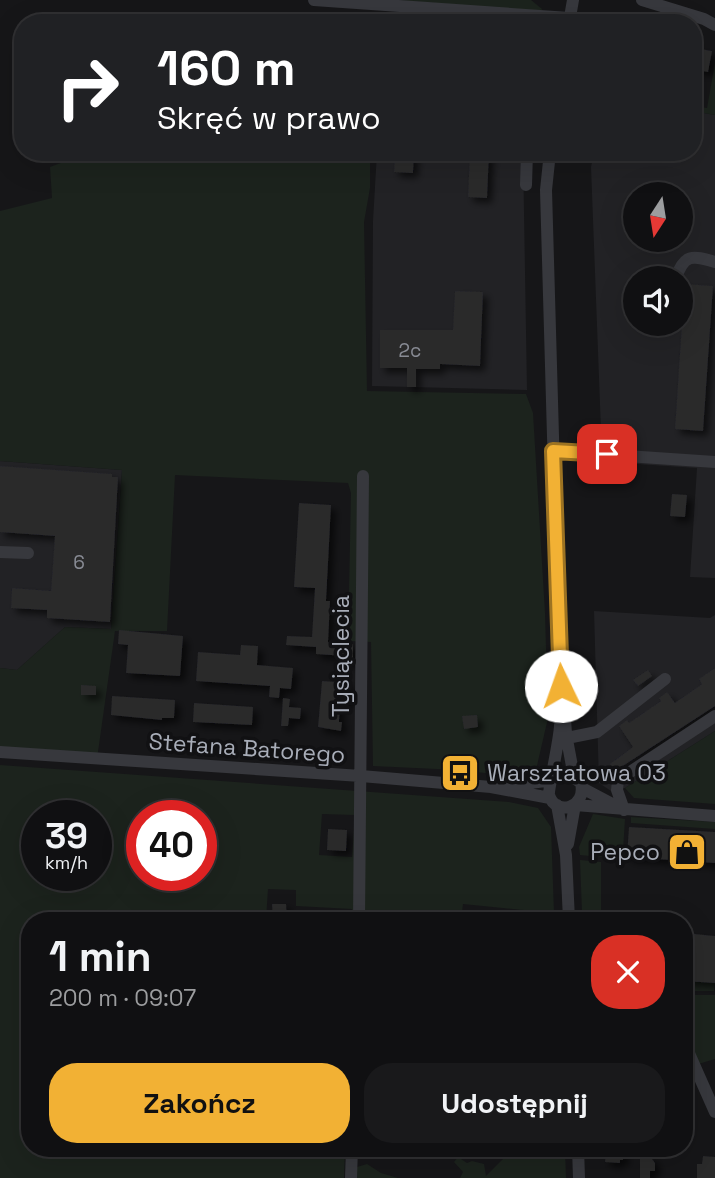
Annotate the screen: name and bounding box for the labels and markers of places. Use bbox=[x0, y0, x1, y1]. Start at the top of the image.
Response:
pin bbox=[577, 424, 637, 484]
bus stop icon: Warsztatowa 03 bbox=[439, 752, 481, 794]
place label: Warsztatowa 03 bbox=[487, 758, 666, 788]
shop icon: Pepco bbox=[666, 831, 708, 873]
place label: Pepco bbox=[590, 837, 660, 867]

